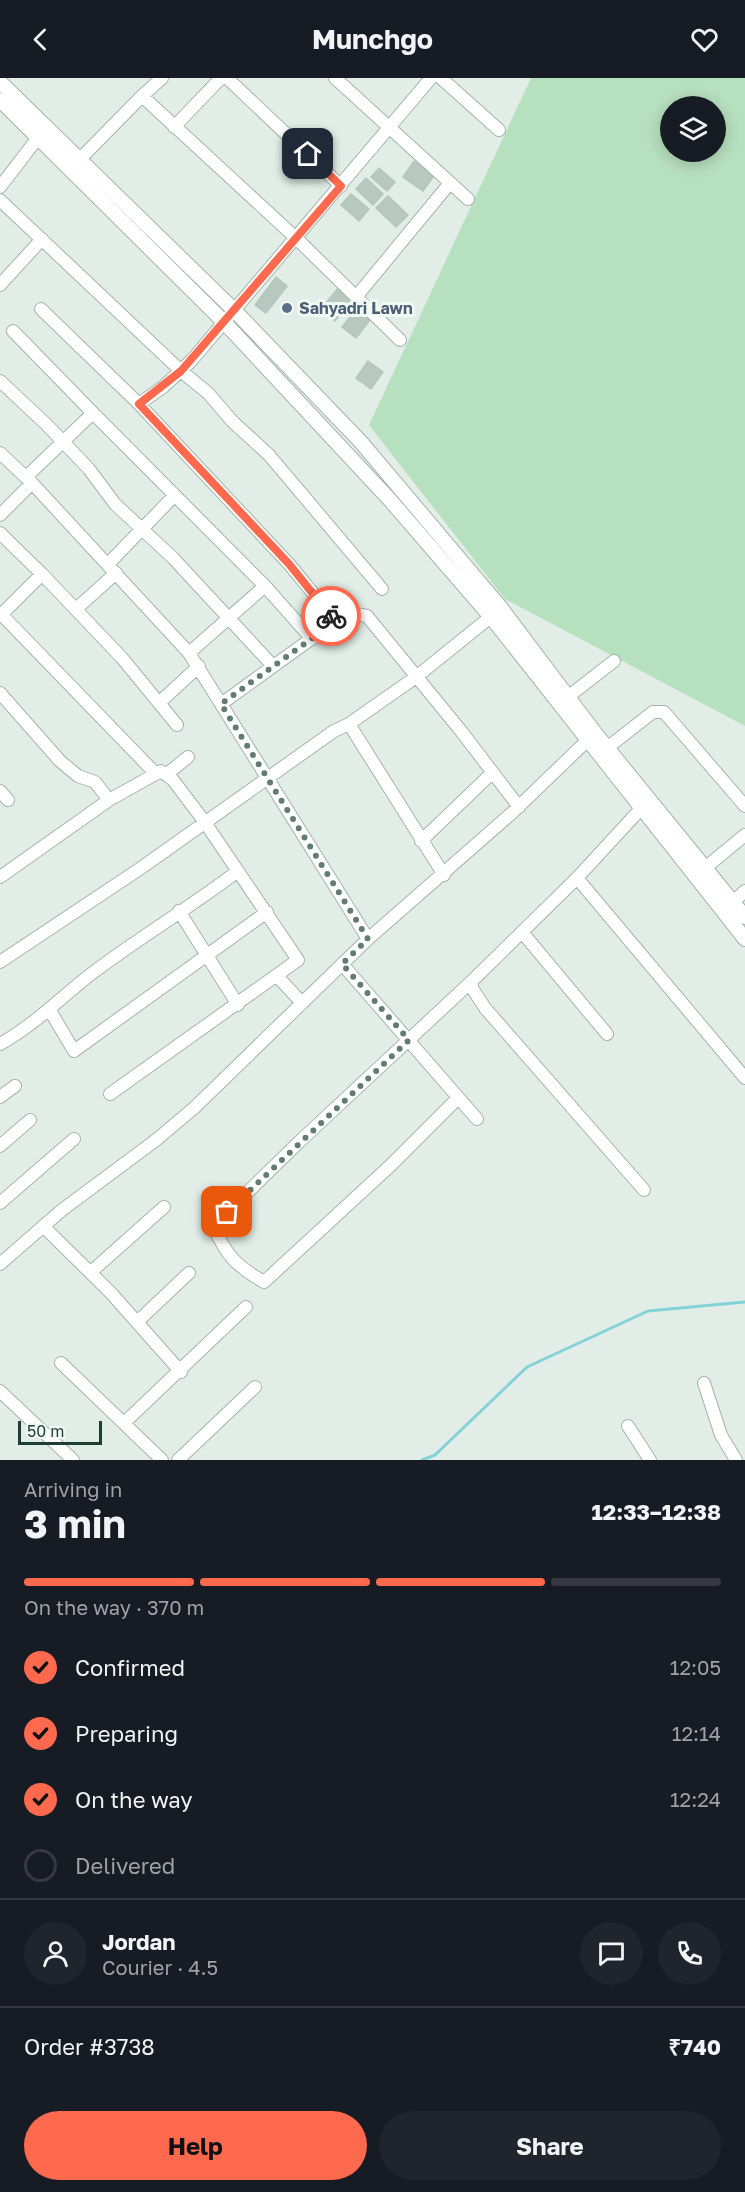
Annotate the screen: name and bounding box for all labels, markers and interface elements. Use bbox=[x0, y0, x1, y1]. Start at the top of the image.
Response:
icon: back bbox=[24, 23, 57, 56]
text: Munchgo bbox=[312, 23, 433, 55]
icon: heart bbox=[688, 23, 721, 56]
map controls bbox=[660, 96, 726, 162]
button: layers bbox=[660, 96, 726, 162]
pin bbox=[282, 128, 333, 179]
icon: home bbox=[291, 137, 324, 170]
place label: Sahyadri Lawn bbox=[299, 298, 413, 318]
marker: Sahyadri Lawn bbox=[280, 301, 294, 315]
courier bbox=[301, 586, 361, 646]
icon: bike bbox=[315, 600, 348, 633]
pin bbox=[201, 1186, 252, 1237]
icon: bag bbox=[210, 1195, 243, 1228]
scale bar bbox=[18, 1418, 102, 1446]
text: 50 m bbox=[27, 1421, 64, 1441]
text: Arriving in bbox=[24, 1477, 122, 1501]
text: 12:33–12:38 bbox=[591, 1498, 721, 1525]
text: 3 min bbox=[24, 1500, 126, 1547]
text: On the way · 370 m bbox=[24, 1595, 204, 1619]
icon: check bbox=[24, 1651, 57, 1684]
text: Confirmed bbox=[75, 1654, 185, 1681]
text: 12:05 bbox=[670, 1655, 721, 1679]
icon: check bbox=[24, 1717, 57, 1750]
text: Preparing bbox=[75, 1720, 178, 1747]
text: 12:14 bbox=[672, 1721, 721, 1745]
icon: check bbox=[24, 1783, 57, 1816]
text: On the way bbox=[75, 1786, 193, 1813]
text: 12:24 bbox=[670, 1787, 721, 1811]
text: Delivered bbox=[75, 1852, 175, 1879]
button: person bbox=[24, 1922, 87, 1985]
button: chat bbox=[580, 1922, 643, 1985]
button: phone bbox=[658, 1922, 721, 1985]
text: Jordan bbox=[102, 1928, 176, 1955]
text: Courier · 4.5 bbox=[102, 1955, 218, 1979]
text: Order #3738 bbox=[24, 2033, 155, 2060]
text: ₹740 bbox=[668, 2033, 721, 2060]
button: Help bbox=[24, 2111, 367, 2180]
button: Share bbox=[379, 2111, 721, 2180]

